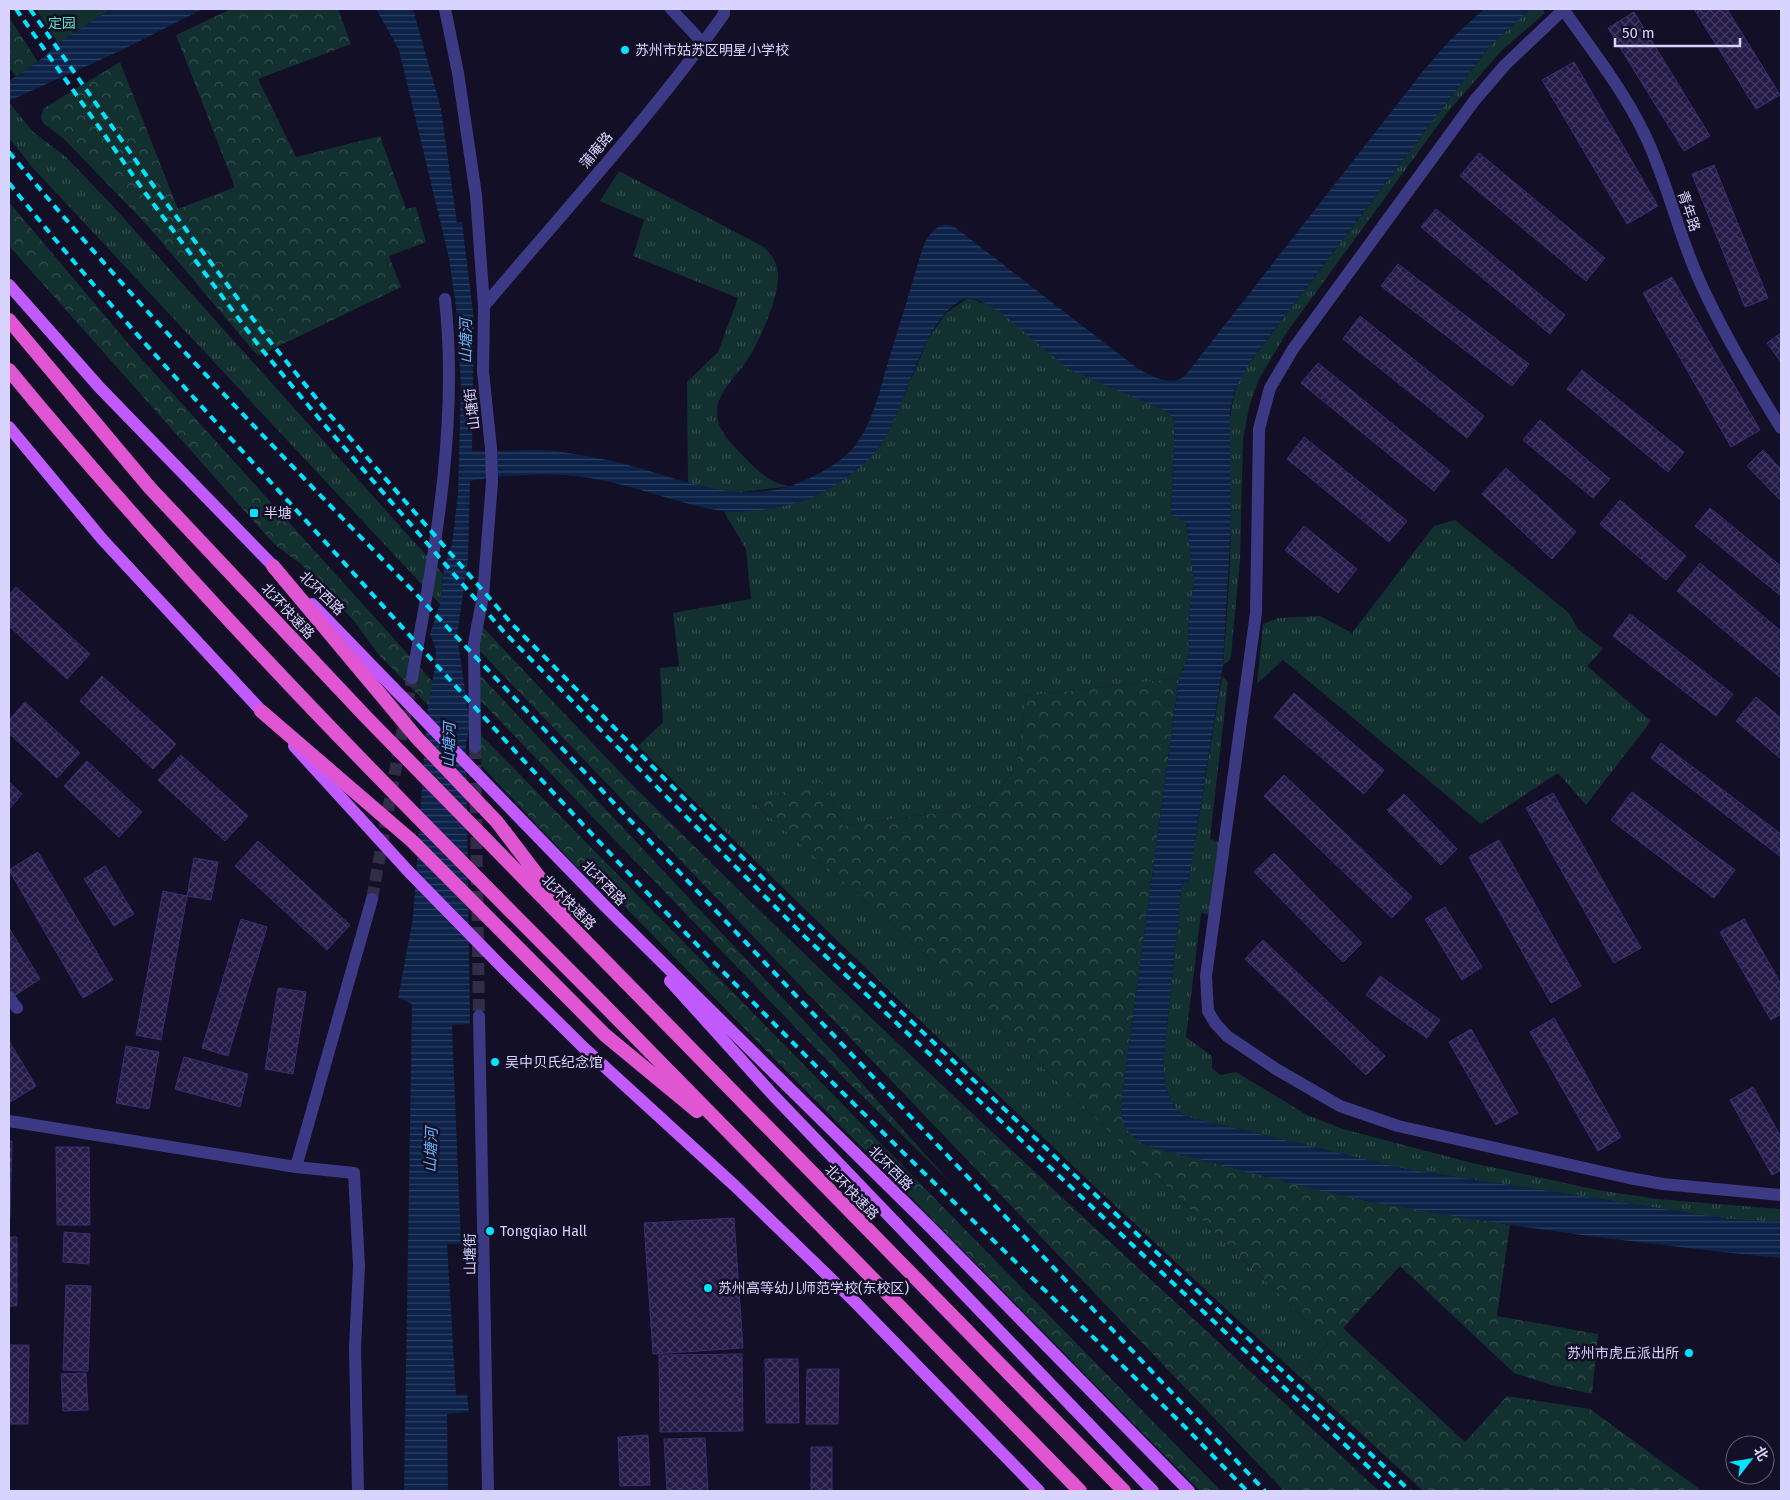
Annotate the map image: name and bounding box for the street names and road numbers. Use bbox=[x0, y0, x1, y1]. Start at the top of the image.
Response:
street label: 蒲庵路 bbox=[576, 129, 616, 172]
street label: 青年路 bbox=[1674, 189, 1703, 234]
street label: 山塘街 bbox=[462, 387, 483, 431]
street label: 北环西路 bbox=[296, 568, 348, 619]
street label: 北环快速路 bbox=[258, 580, 318, 643]
street label: 北环西路 bbox=[578, 857, 629, 909]
street label: 北环快速路 bbox=[538, 872, 599, 933]
street label: 北环西路 bbox=[865, 1143, 916, 1194]
street label: 北环快速路 bbox=[821, 1161, 882, 1223]
street label: 山塘街 bbox=[462, 1233, 479, 1275]

